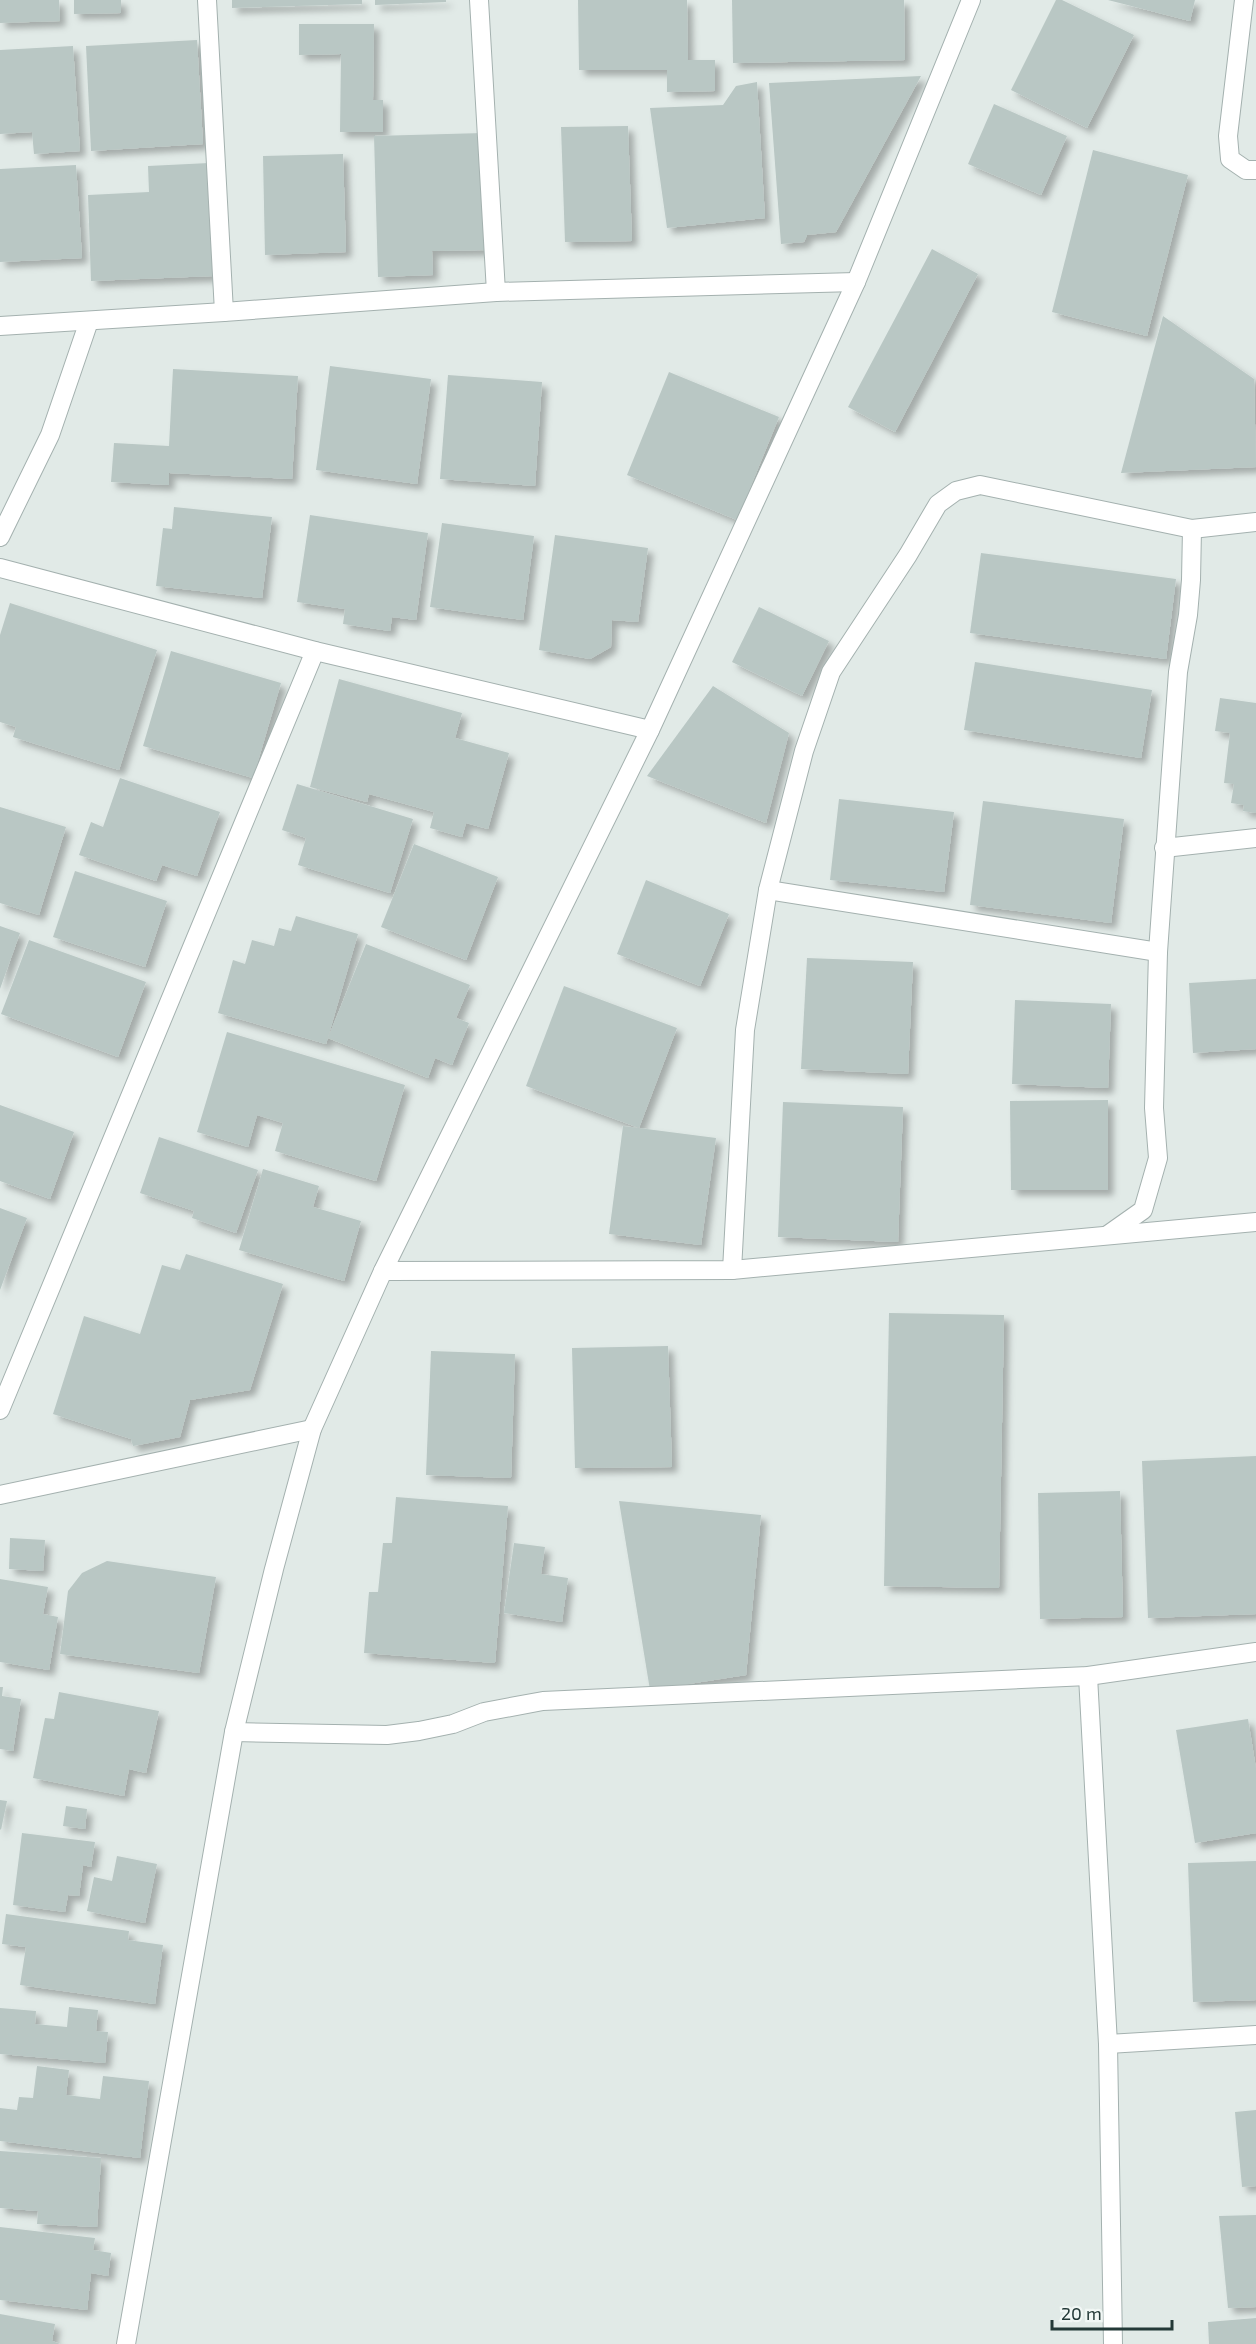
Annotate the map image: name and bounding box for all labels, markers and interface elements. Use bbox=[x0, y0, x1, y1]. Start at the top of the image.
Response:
scale bar bbox=[1052, 2293, 1172, 2331]
text: 20 m bbox=[1061, 2302, 1102, 2324]

